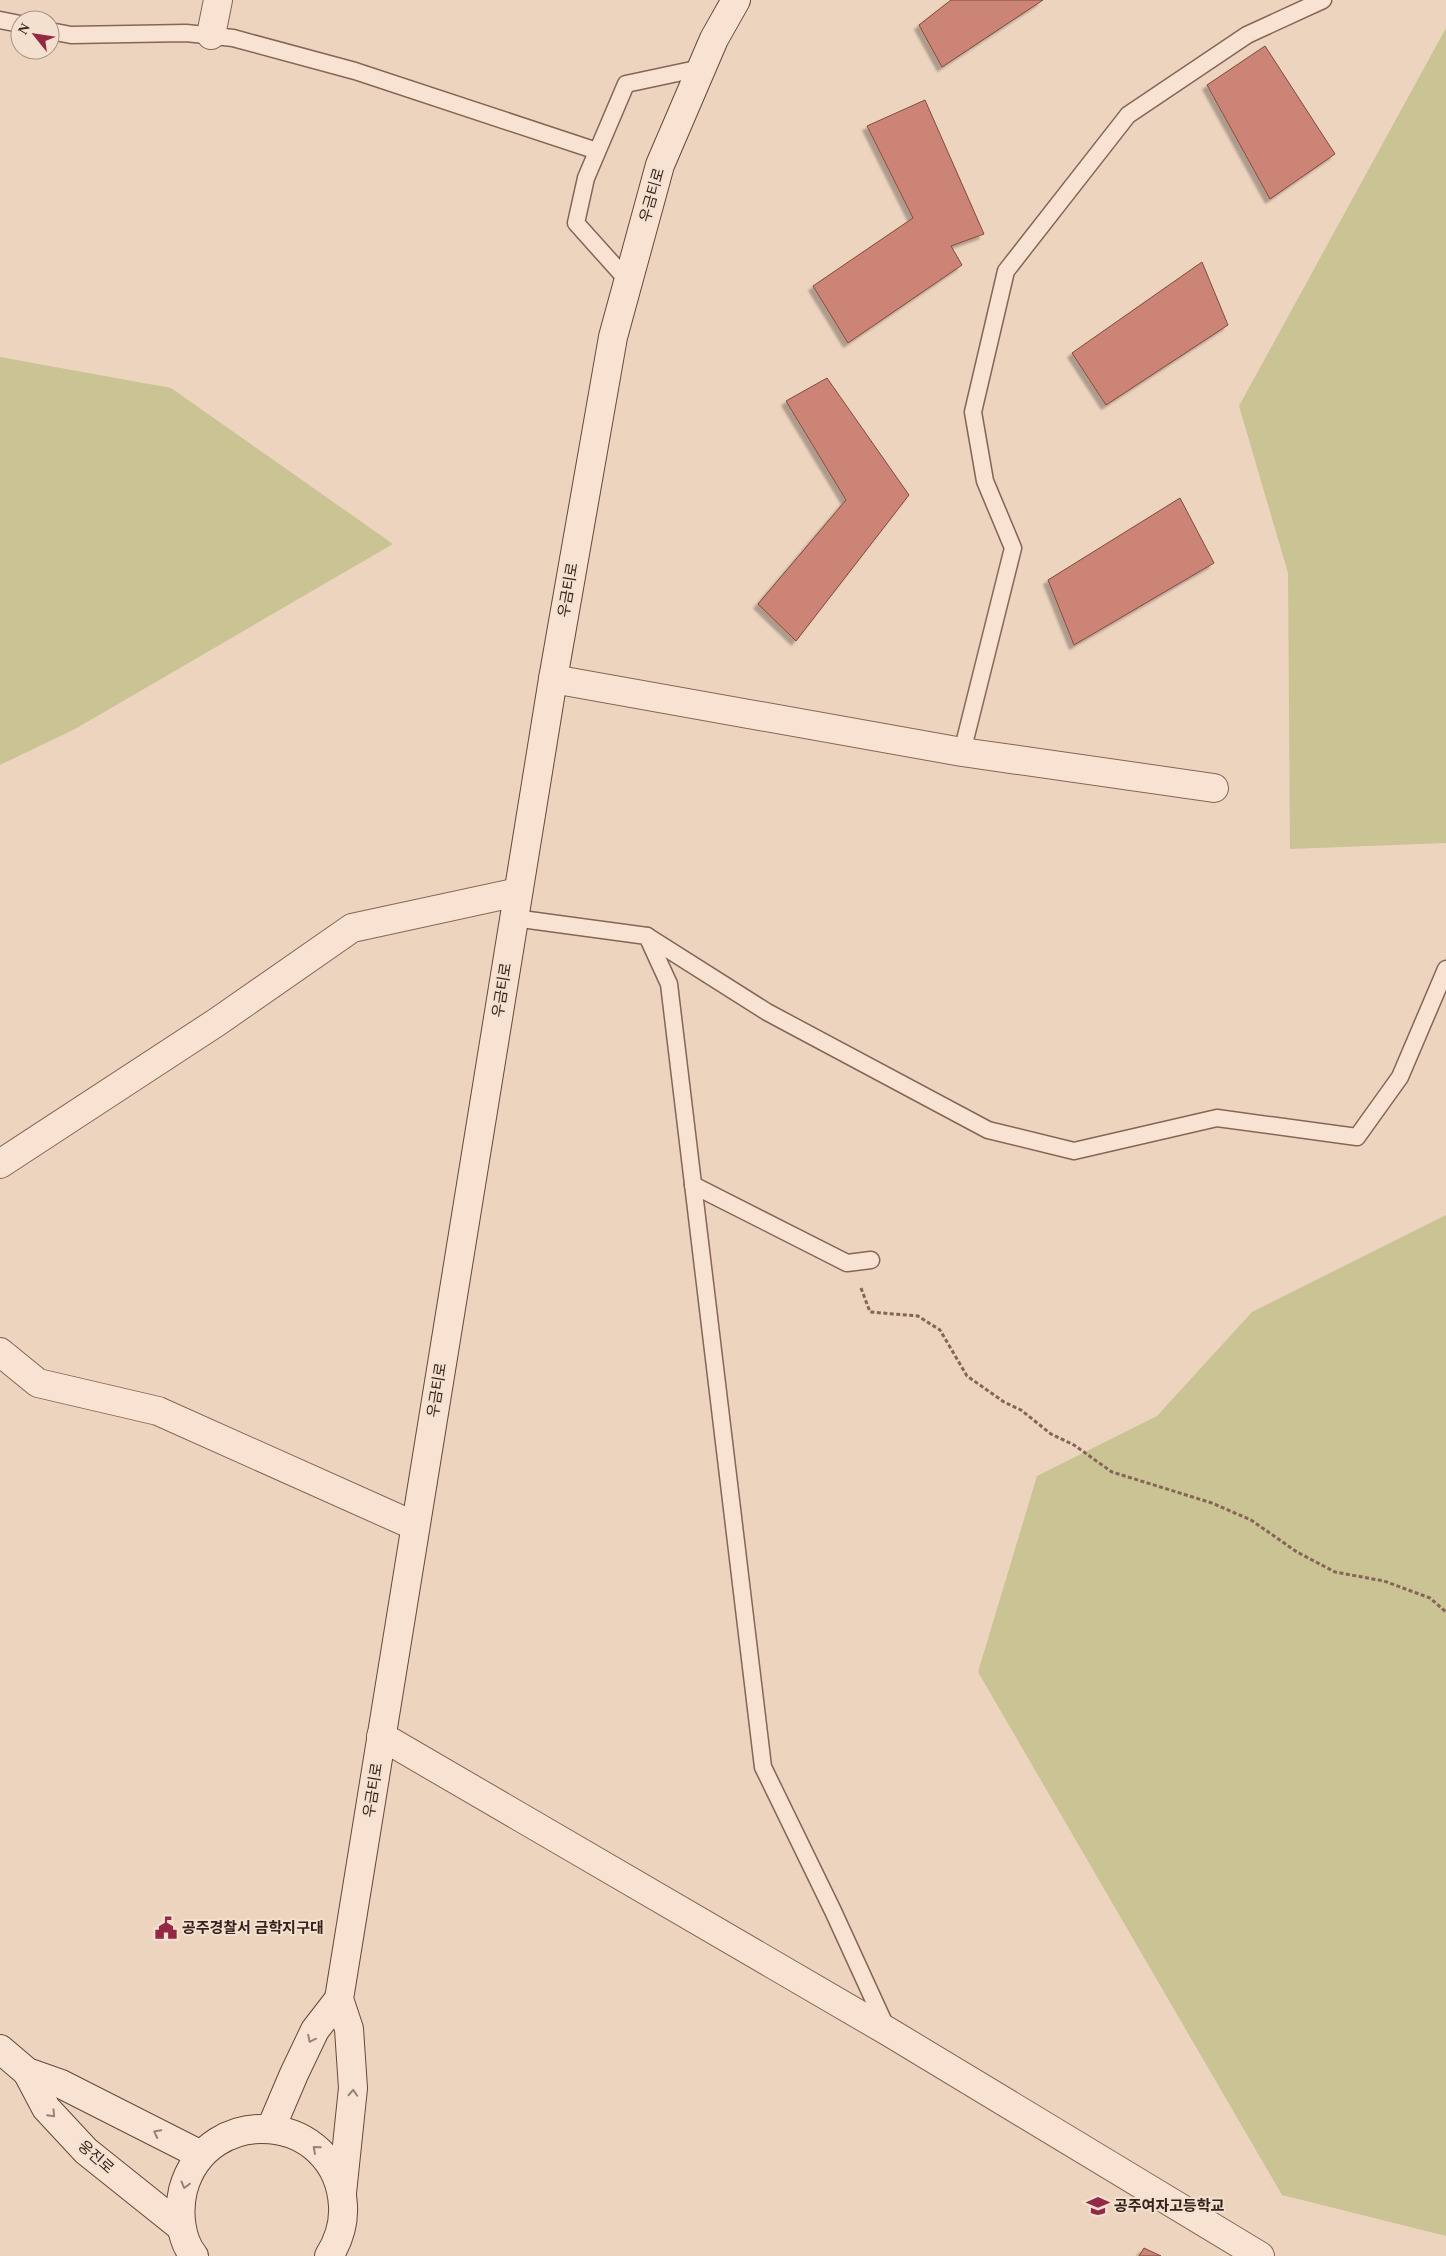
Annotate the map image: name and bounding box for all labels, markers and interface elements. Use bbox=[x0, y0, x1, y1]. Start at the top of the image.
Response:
north arrow bbox=[10, 10, 60, 60]
text: N bbox=[15, 21, 33, 37]
street label: 우금티로 bbox=[637, 166, 667, 224]
street label: 우금티로 bbox=[555, 561, 581, 619]
street label: 우금티로 bbox=[490, 961, 514, 1019]
street label: 우금티로 bbox=[425, 1361, 449, 1419]
street label: 우금티로 bbox=[361, 1761, 385, 1819]
public building icon: 공주경찰서 금학지구대 bbox=[153, 1915, 179, 1941]
place label: 공주경찰서 금학지구대 bbox=[182, 1919, 324, 1936]
one-way arrow bbox=[307, 2034, 317, 2043]
one-way arrow bbox=[347, 2088, 358, 2096]
one-way arrow bbox=[46, 2108, 55, 2117]
one-way arrow bbox=[153, 2129, 162, 2139]
street label: 웅진로 bbox=[75, 2137, 117, 2177]
one-way arrow bbox=[312, 2146, 321, 2155]
one-way arrow bbox=[180, 2180, 190, 2188]
school or university icon: 공주여자고등학교 bbox=[1085, 2193, 1111, 2219]
place label: 공주여자고등학교 bbox=[1114, 2197, 1225, 2214]

